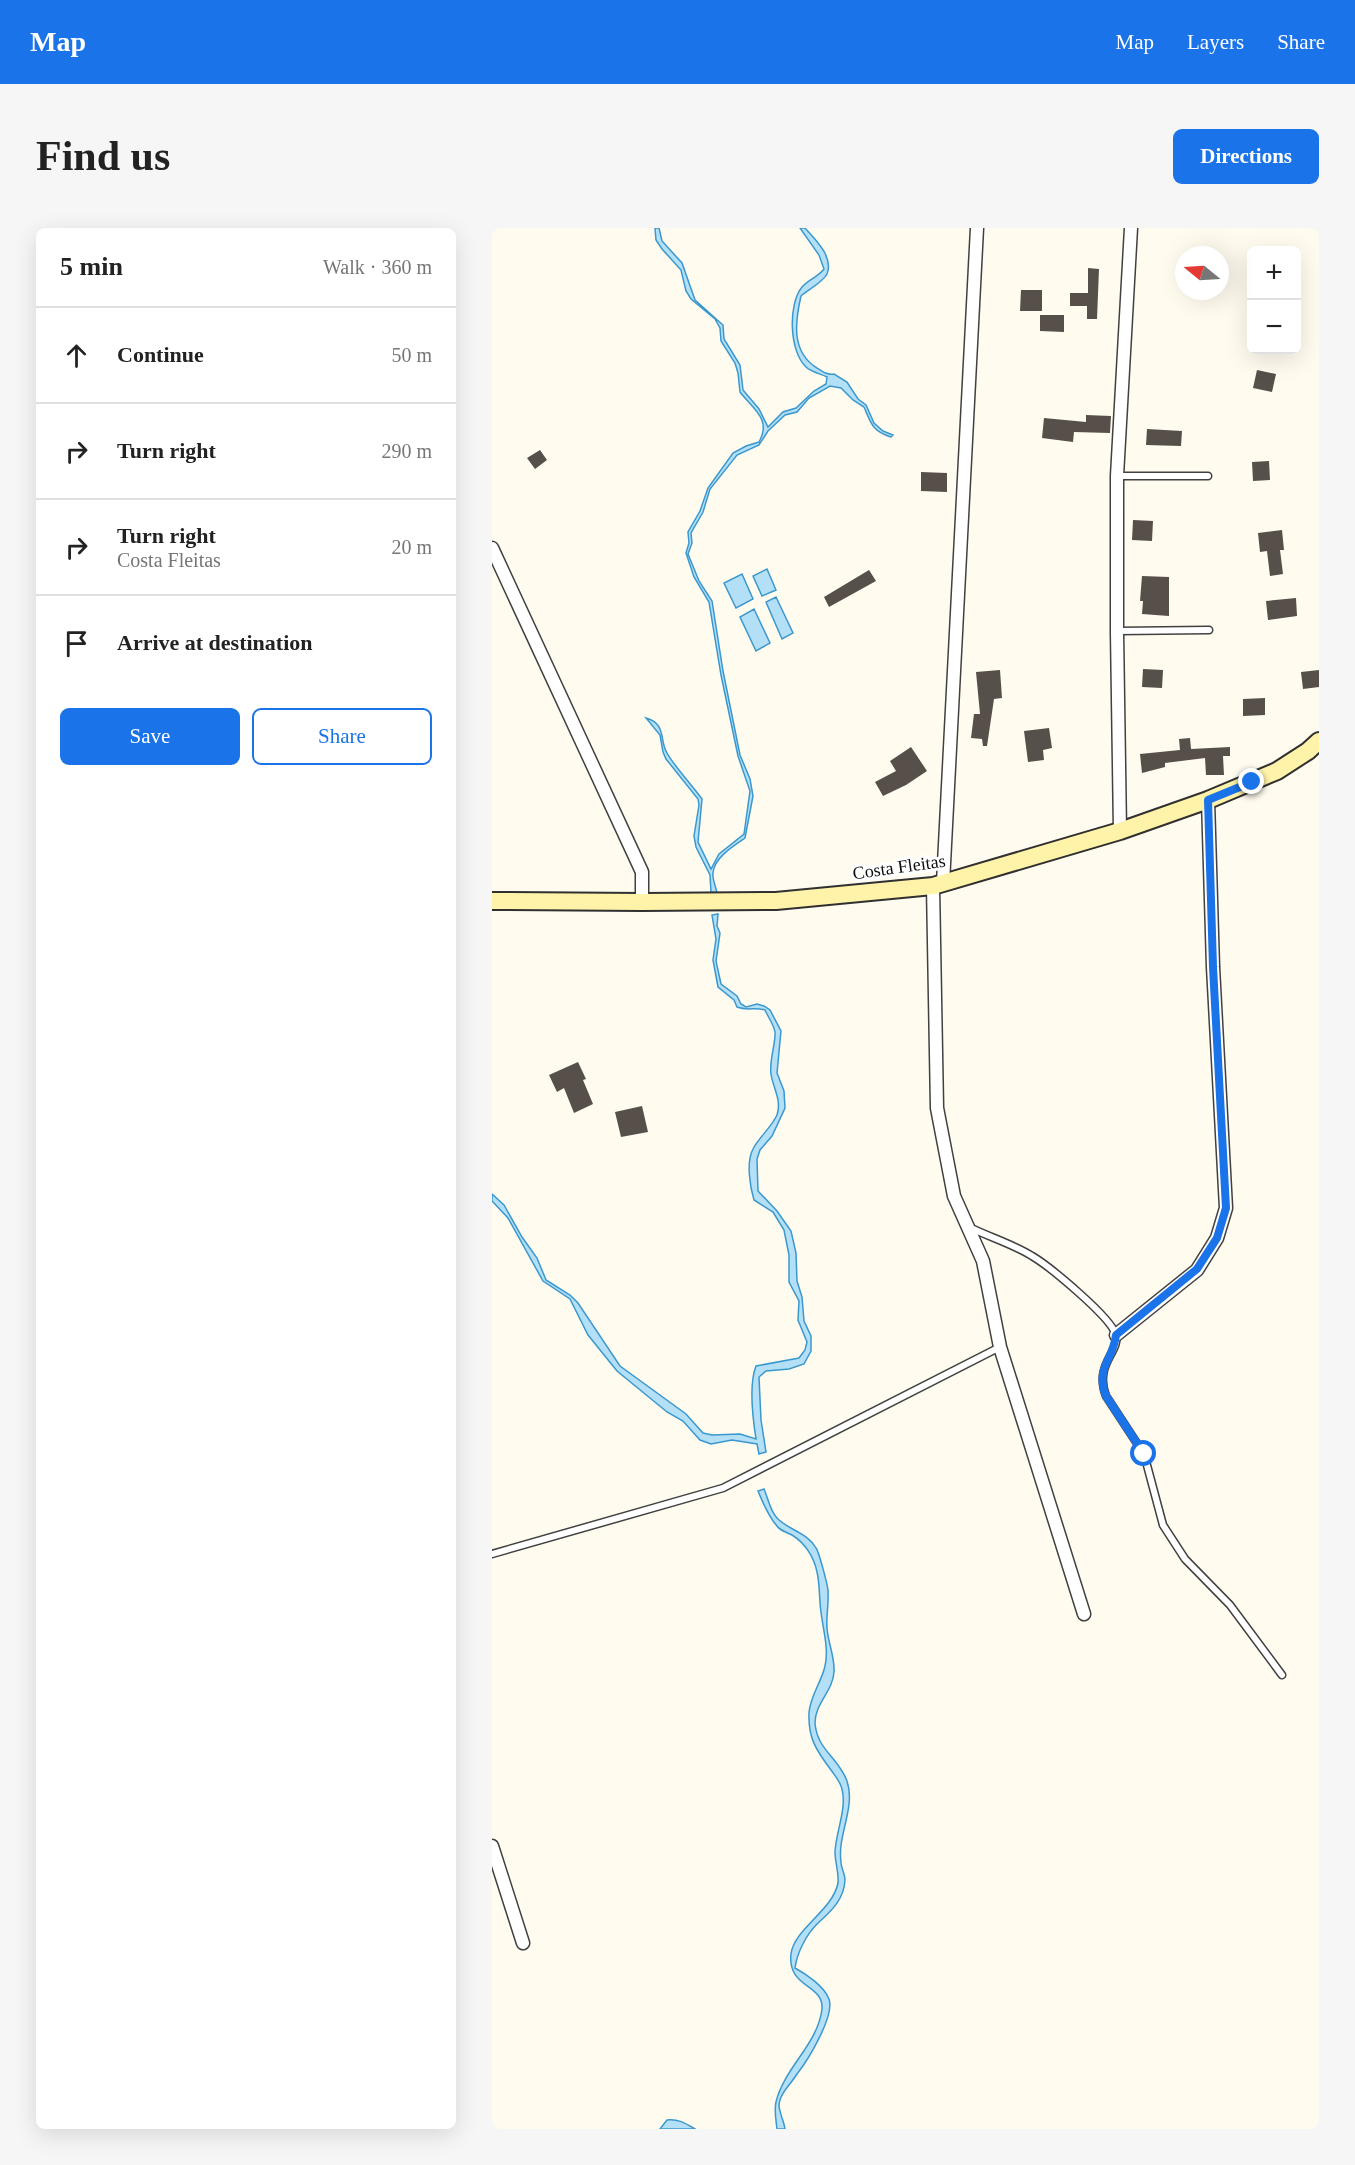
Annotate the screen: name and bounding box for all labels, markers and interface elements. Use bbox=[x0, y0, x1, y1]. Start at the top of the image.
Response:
text: Map bbox=[30, 26, 86, 57]
text: Map bbox=[1116, 30, 1154, 54]
text: Layers bbox=[1187, 30, 1244, 54]
text: Share bbox=[1277, 30, 1325, 54]
button: Directions bbox=[1173, 129, 1319, 184]
text: Find us bbox=[36, 133, 170, 179]
north arrow bbox=[1175, 246, 1229, 300]
map controls bbox=[1247, 246, 1301, 354]
button: + bbox=[1247, 246, 1301, 300]
text: 5 min bbox=[60, 252, 123, 281]
text: Walk · 360 m bbox=[323, 256, 432, 278]
button: − bbox=[1247, 300, 1301, 354]
icon: ahead bbox=[60, 339, 93, 372]
text: Continue bbox=[117, 342, 204, 367]
text: 50 m bbox=[391, 344, 432, 366]
icon: right bbox=[60, 435, 93, 468]
text: Turn right bbox=[117, 438, 216, 463]
text: 290 m bbox=[381, 440, 432, 462]
text: Turn right bbox=[117, 523, 216, 548]
icon: right bbox=[60, 531, 93, 564]
text: 20 m bbox=[391, 536, 432, 558]
text: Costa Fleitas bbox=[117, 549, 221, 571]
icon: arrive bbox=[60, 627, 93, 660]
text: Arrive at destination bbox=[117, 630, 313, 655]
button: Save bbox=[60, 708, 240, 765]
button: Share bbox=[252, 708, 432, 765]
route end bbox=[1238, 768, 1264, 794]
street label: Costa Fleitas bbox=[851, 851, 947, 883]
route start bbox=[1130, 1440, 1156, 1466]

